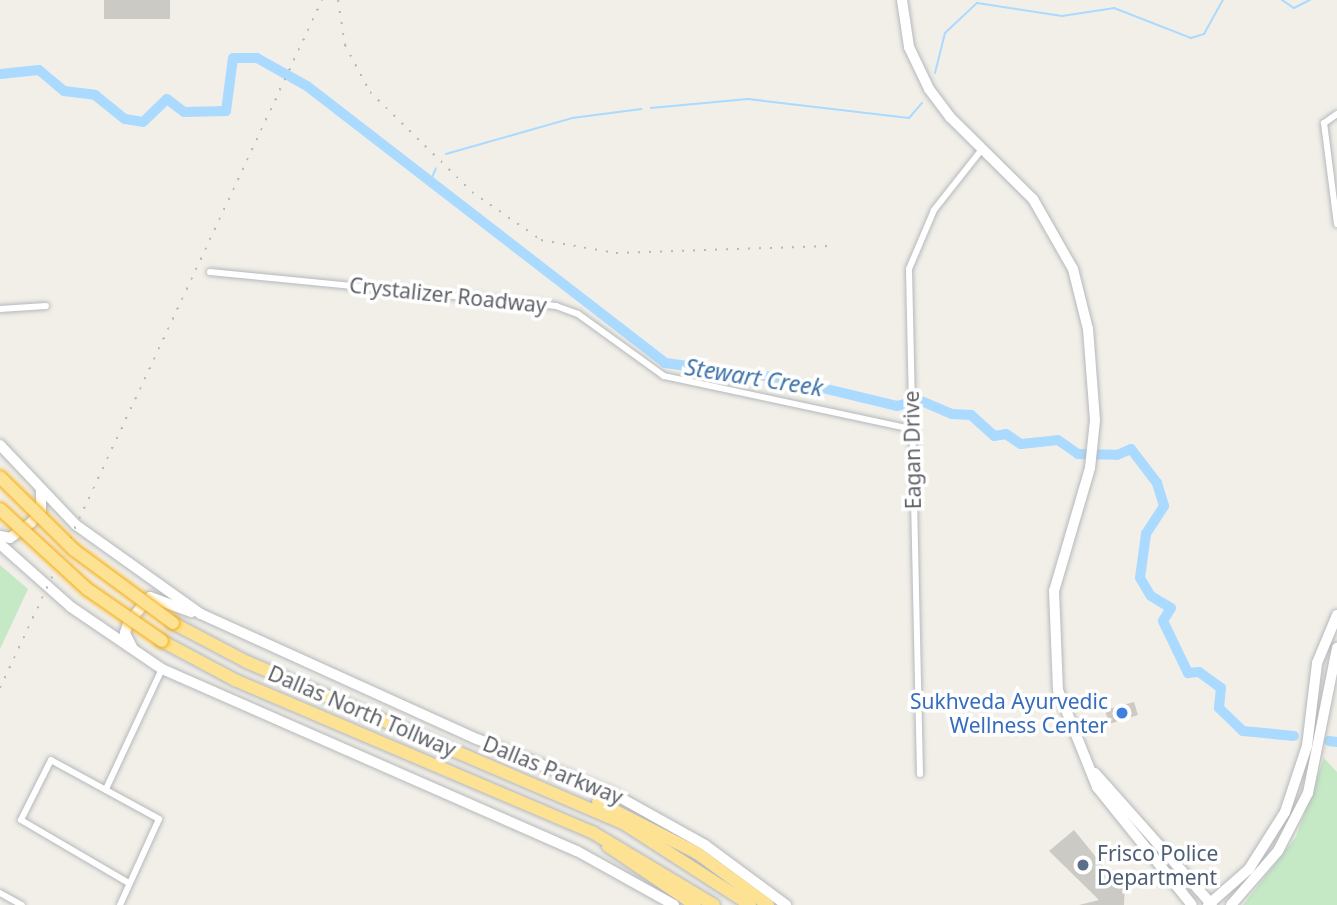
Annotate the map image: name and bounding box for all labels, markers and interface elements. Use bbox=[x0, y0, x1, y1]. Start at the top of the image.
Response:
street label: Crystalizer Roadway bbox=[348, 272, 548, 318]
water label: Stewart Creek bbox=[683, 352, 825, 402]
street label: Eagan Drive bbox=[898, 391, 926, 509]
street label: Dallas North Tollway bbox=[264, 660, 460, 762]
place label: Sukhveda Ayurvedic Wellness Center bbox=[910, 688, 1108, 738]
marker: Sukhveda Ayurvedic Wellness Center bbox=[1114, 705, 1130, 721]
street label: Dallas Parkway bbox=[479, 730, 627, 810]
place label: Frisco Police Department bbox=[1097, 840, 1218, 890]
marker: Frisco Police Department bbox=[1075, 857, 1091, 873]

